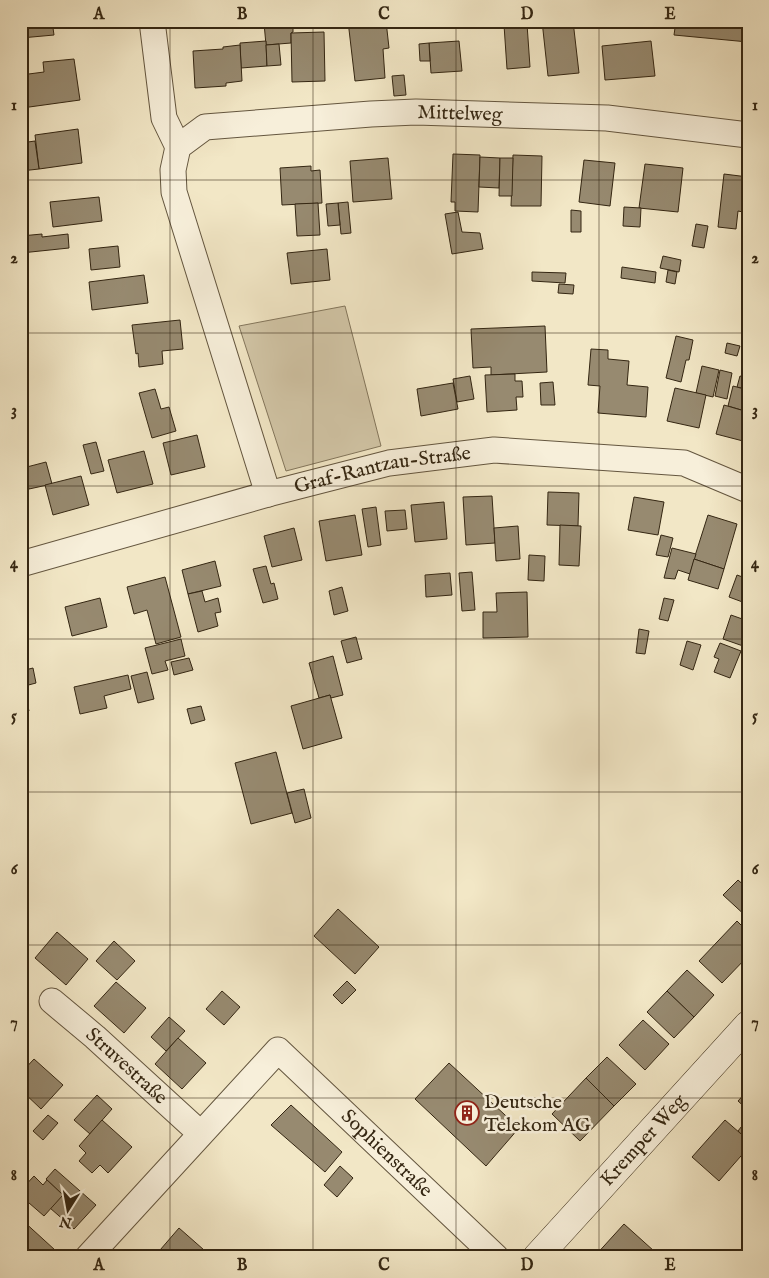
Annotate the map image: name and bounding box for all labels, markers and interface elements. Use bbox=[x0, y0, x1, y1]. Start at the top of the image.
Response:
text: A bbox=[93, 5, 106, 25]
text: B bbox=[237, 5, 248, 25]
text: C bbox=[378, 5, 390, 25]
text: D bbox=[521, 5, 534, 25]
text: E bbox=[664, 5, 676, 25]
text: 1 bbox=[11, 96, 17, 116]
text: 1 bbox=[752, 96, 758, 116]
street label: Mittelweg bbox=[417, 100, 504, 127]
text: 2 bbox=[10, 249, 18, 269]
text: 2 bbox=[751, 249, 759, 269]
text: 3 bbox=[11, 401, 17, 421]
text: 3 bbox=[752, 401, 758, 421]
street label: Graf-Rantzau-Straße bbox=[291, 440, 472, 499]
text: 4 bbox=[10, 554, 19, 574]
text: 4 bbox=[751, 554, 760, 574]
text: 5 bbox=[11, 707, 17, 727]
text: 5 bbox=[752, 707, 758, 727]
text: 6 bbox=[11, 860, 19, 880]
text: 6 bbox=[752, 860, 760, 880]
text: 7 bbox=[10, 1013, 18, 1033]
text: 7 bbox=[751, 1013, 759, 1033]
street label: Struvestraße bbox=[81, 1022, 173, 1110]
street label: Kremper Weg bbox=[595, 1088, 692, 1192]
place label: Deutsche Telekom AG bbox=[484, 1090, 591, 1138]
building icon: Deutsche Telekom AG bbox=[454, 1100, 480, 1126]
street label: Sophienstraße bbox=[336, 1104, 438, 1203]
text: 8 bbox=[11, 1166, 17, 1186]
text: 8 bbox=[752, 1166, 758, 1186]
north arrow bbox=[42, 1186, 92, 1236]
text: N bbox=[58, 1212, 74, 1232]
text: A bbox=[93, 1256, 106, 1276]
text: B bbox=[237, 1256, 248, 1276]
text: C bbox=[378, 1256, 390, 1276]
text: D bbox=[521, 1256, 534, 1276]
text: E bbox=[664, 1256, 676, 1276]

